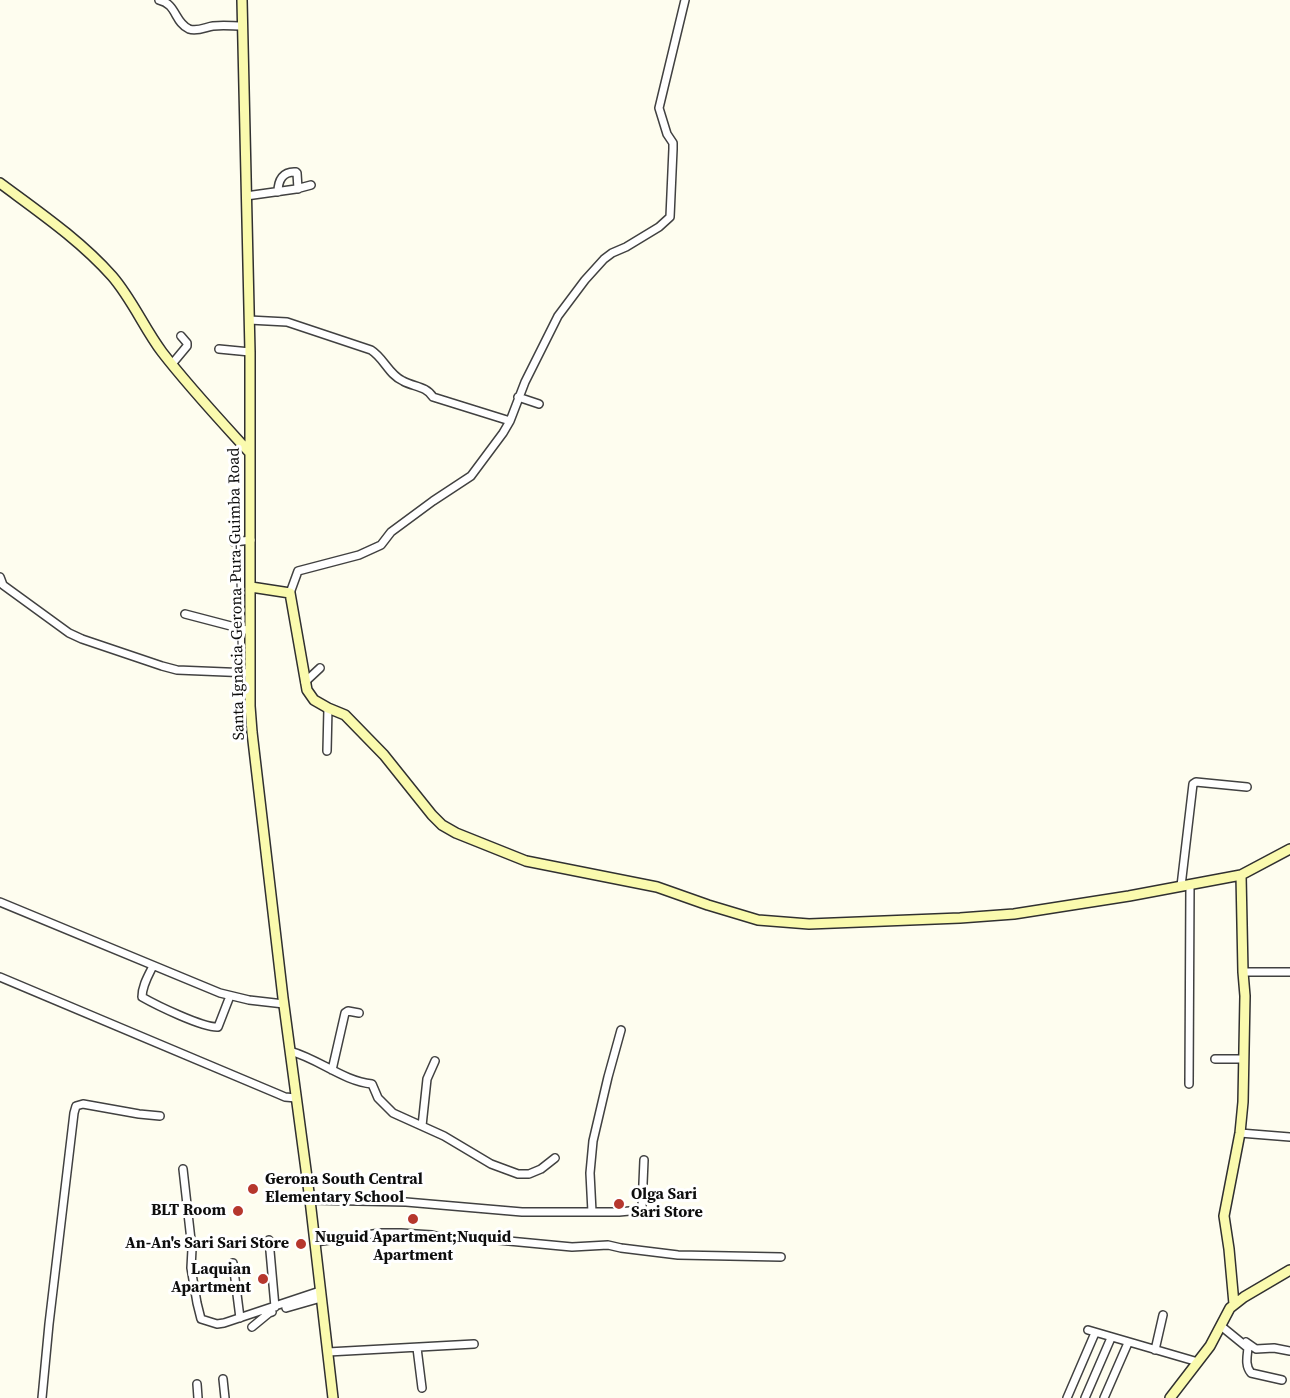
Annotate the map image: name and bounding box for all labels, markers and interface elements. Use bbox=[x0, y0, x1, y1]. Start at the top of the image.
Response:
street label: Santa Ignacia-Gerona-Pura-Guimba Road bbox=[225, 447, 249, 741]
place label: Gerona South Central Elementary School bbox=[265, 1170, 423, 1208]
marker: Gerona South Central Elementary School bbox=[246, 1182, 260, 1196]
place label: Olga Sari Sari Store bbox=[631, 1185, 703, 1223]
marker: Olga Sari Sari Store bbox=[612, 1197, 626, 1211]
place label: BLT Room bbox=[151, 1201, 226, 1221]
marker: BLT Room bbox=[231, 1204, 245, 1218]
marker: Nuguid Apartment;Nuquid Apartment bbox=[406, 1212, 420, 1226]
place label: Nuguid Apartment;Nuquid Apartment bbox=[315, 1228, 511, 1266]
place label: An-An's Sari Sari Store bbox=[125, 1234, 289, 1254]
marker: An-An's Sari Sari Store bbox=[294, 1237, 308, 1251]
place label: Laquian Apartment bbox=[171, 1260, 251, 1298]
marker: Laquian Apartment bbox=[256, 1272, 270, 1286]

